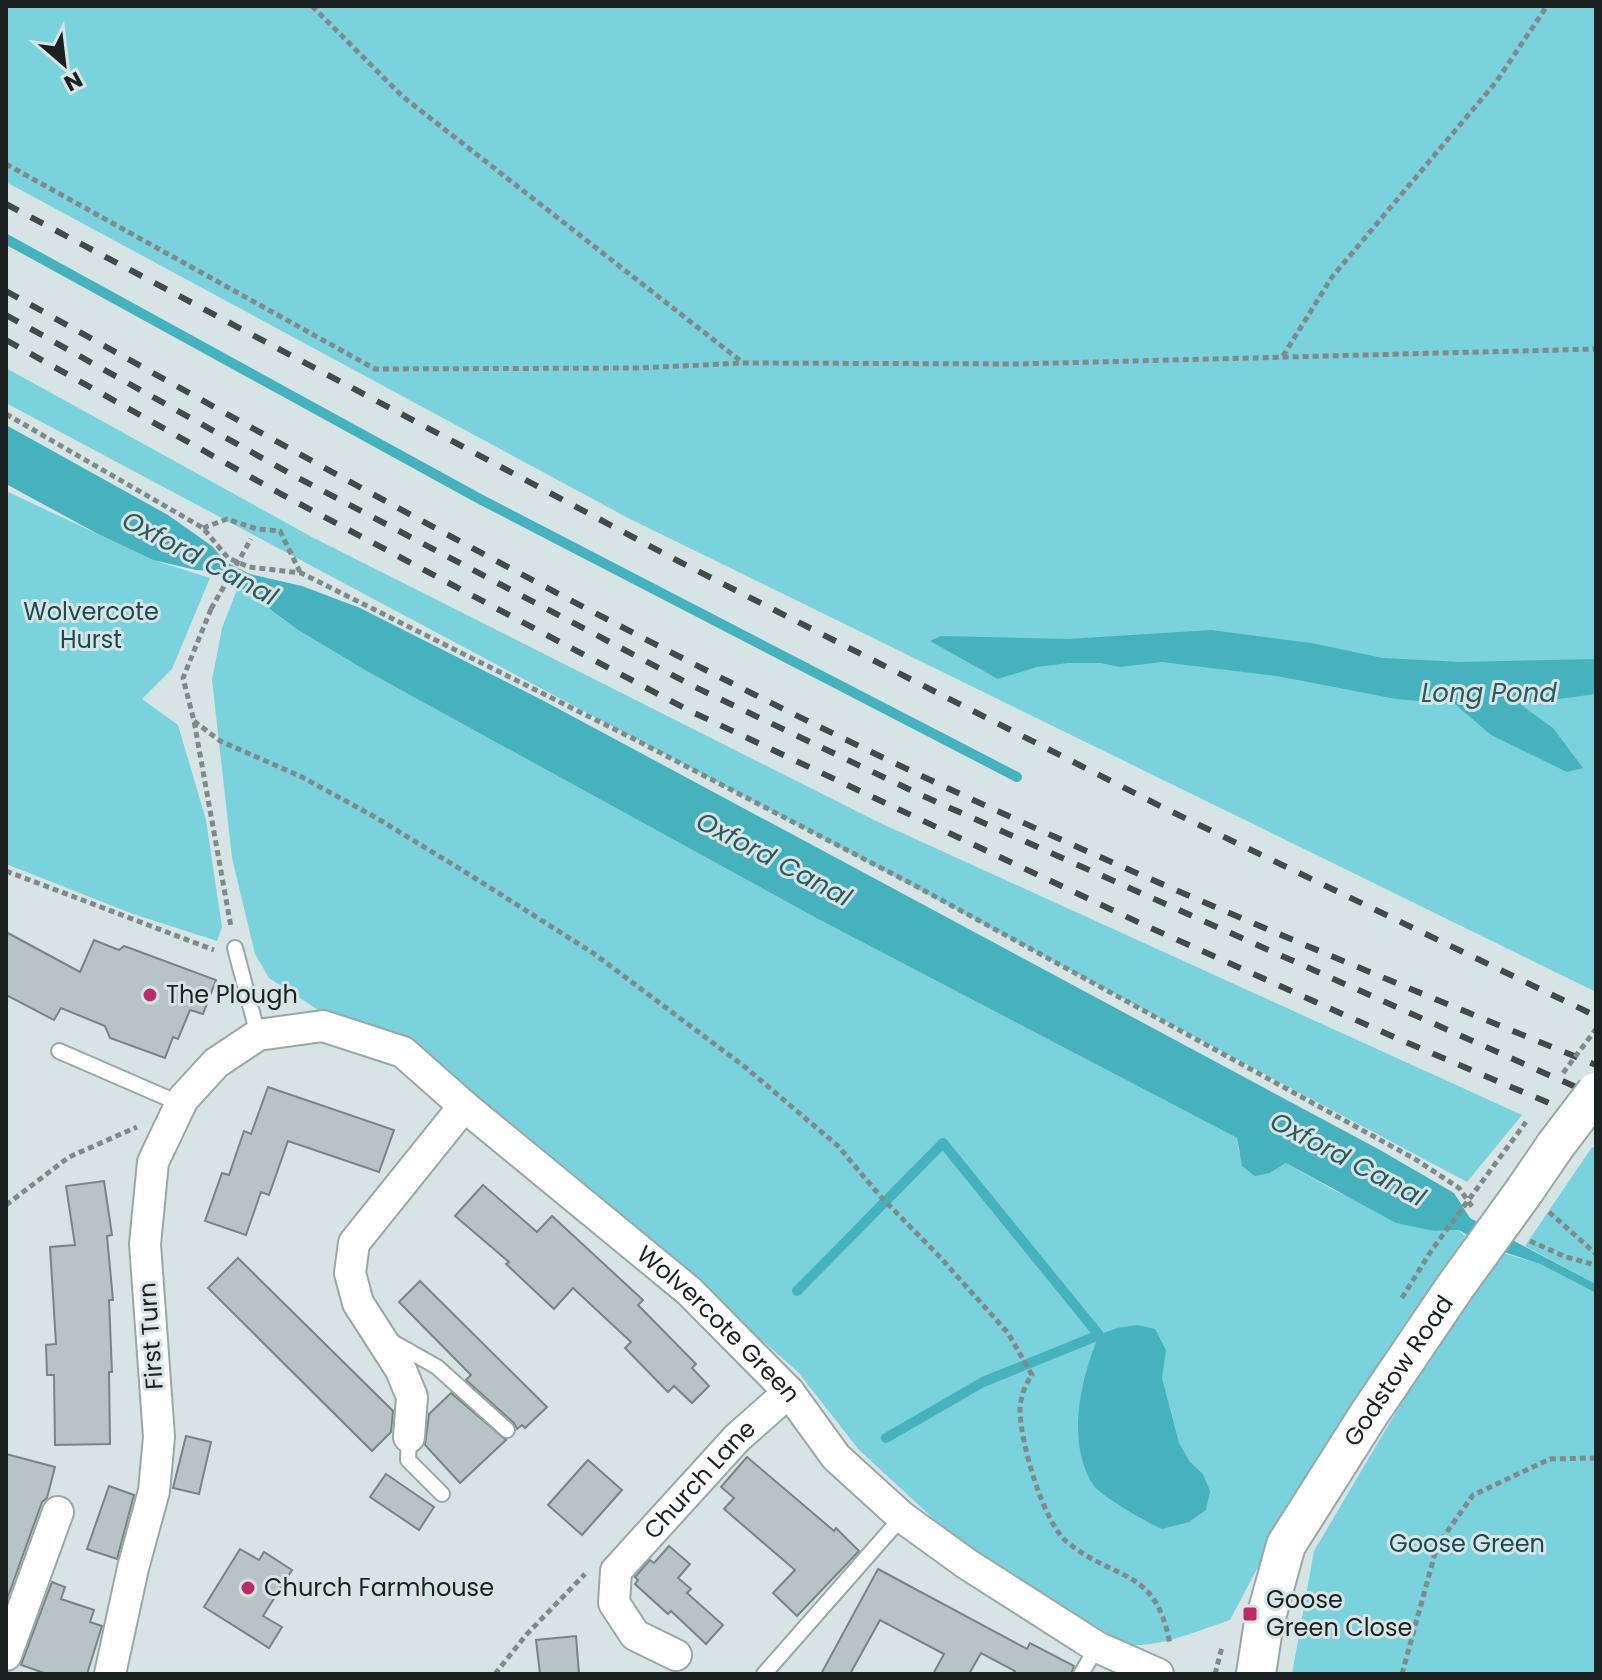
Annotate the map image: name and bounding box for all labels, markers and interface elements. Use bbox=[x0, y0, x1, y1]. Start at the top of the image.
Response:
north arrow bbox=[24, 24, 104, 104]
text: N bbox=[59, 64, 88, 99]
water label: Oxford Canal bbox=[116, 502, 285, 614]
park label: Wolvercote Hurst bbox=[23, 595, 159, 656]
water label: Long Pond bbox=[1421, 675, 1557, 711]
water label: Oxford Canal bbox=[690, 803, 859, 915]
place label: The Plough bbox=[166, 978, 298, 1011]
marker: The Plough bbox=[141, 986, 159, 1004]
water label: Oxford Canal bbox=[1264, 1103, 1433, 1215]
street label: Wolvercote Green bbox=[630, 1238, 808, 1409]
street label: First Turn bbox=[130, 1281, 171, 1391]
street label: Godstow Road bbox=[1336, 1289, 1461, 1453]
street label: Church Lane bbox=[636, 1412, 763, 1546]
park label: Goose Green bbox=[1389, 1527, 1545, 1560]
place label: Church Farmhouse bbox=[264, 1571, 494, 1604]
marker: Church Farmhouse bbox=[239, 1579, 257, 1597]
place label: Goose Green Close bbox=[1266, 1583, 1412, 1644]
marker: Goose Green Close bbox=[1241, 1605, 1259, 1623]

